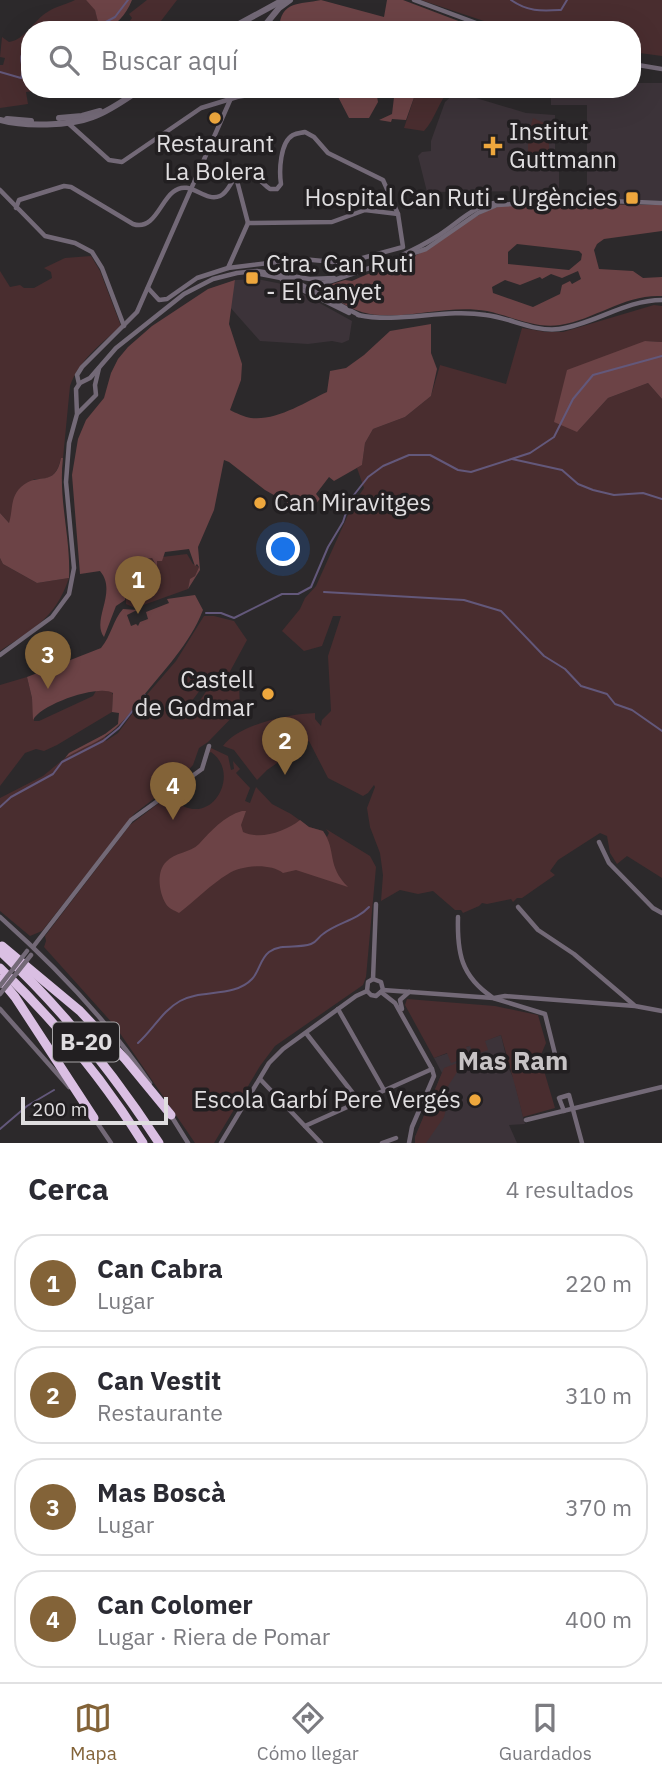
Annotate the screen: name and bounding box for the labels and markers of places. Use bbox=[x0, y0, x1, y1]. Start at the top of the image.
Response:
marker: Restaurant La Bolera bbox=[207, 110, 223, 126]
place label: Institut Guttmann bbox=[509, 115, 617, 175]
place label: Restaurant La Bolera bbox=[156, 127, 274, 187]
marker: Institut Guttmann bbox=[483, 136, 503, 156]
place label: Hospital Can Ruti - Urgències bbox=[304, 181, 618, 213]
marker: Hospital Can Ruti - Urgències bbox=[624, 190, 640, 206]
place label: Ctra. Can Ruti - El Canyet bbox=[266, 247, 414, 307]
marker: Ctra. Can Ruti - El Canyet bbox=[244, 270, 260, 286]
place label: Can Miravitges bbox=[274, 486, 431, 518]
marker: Can Miravitges bbox=[252, 495, 268, 511]
pin: 1 bbox=[115, 556, 161, 614]
pin: 3 bbox=[25, 631, 71, 689]
place label: Castell de Godmar bbox=[135, 663, 254, 723]
marker: Castell de Godmar bbox=[260, 686, 276, 702]
pin: 2 bbox=[262, 717, 308, 775]
pin: 4 bbox=[150, 762, 196, 820]
place label: Escola Garbí Pere Vergés bbox=[194, 1083, 461, 1115]
marker: Escola Garbí Pere Vergés bbox=[467, 1092, 483, 1108]

